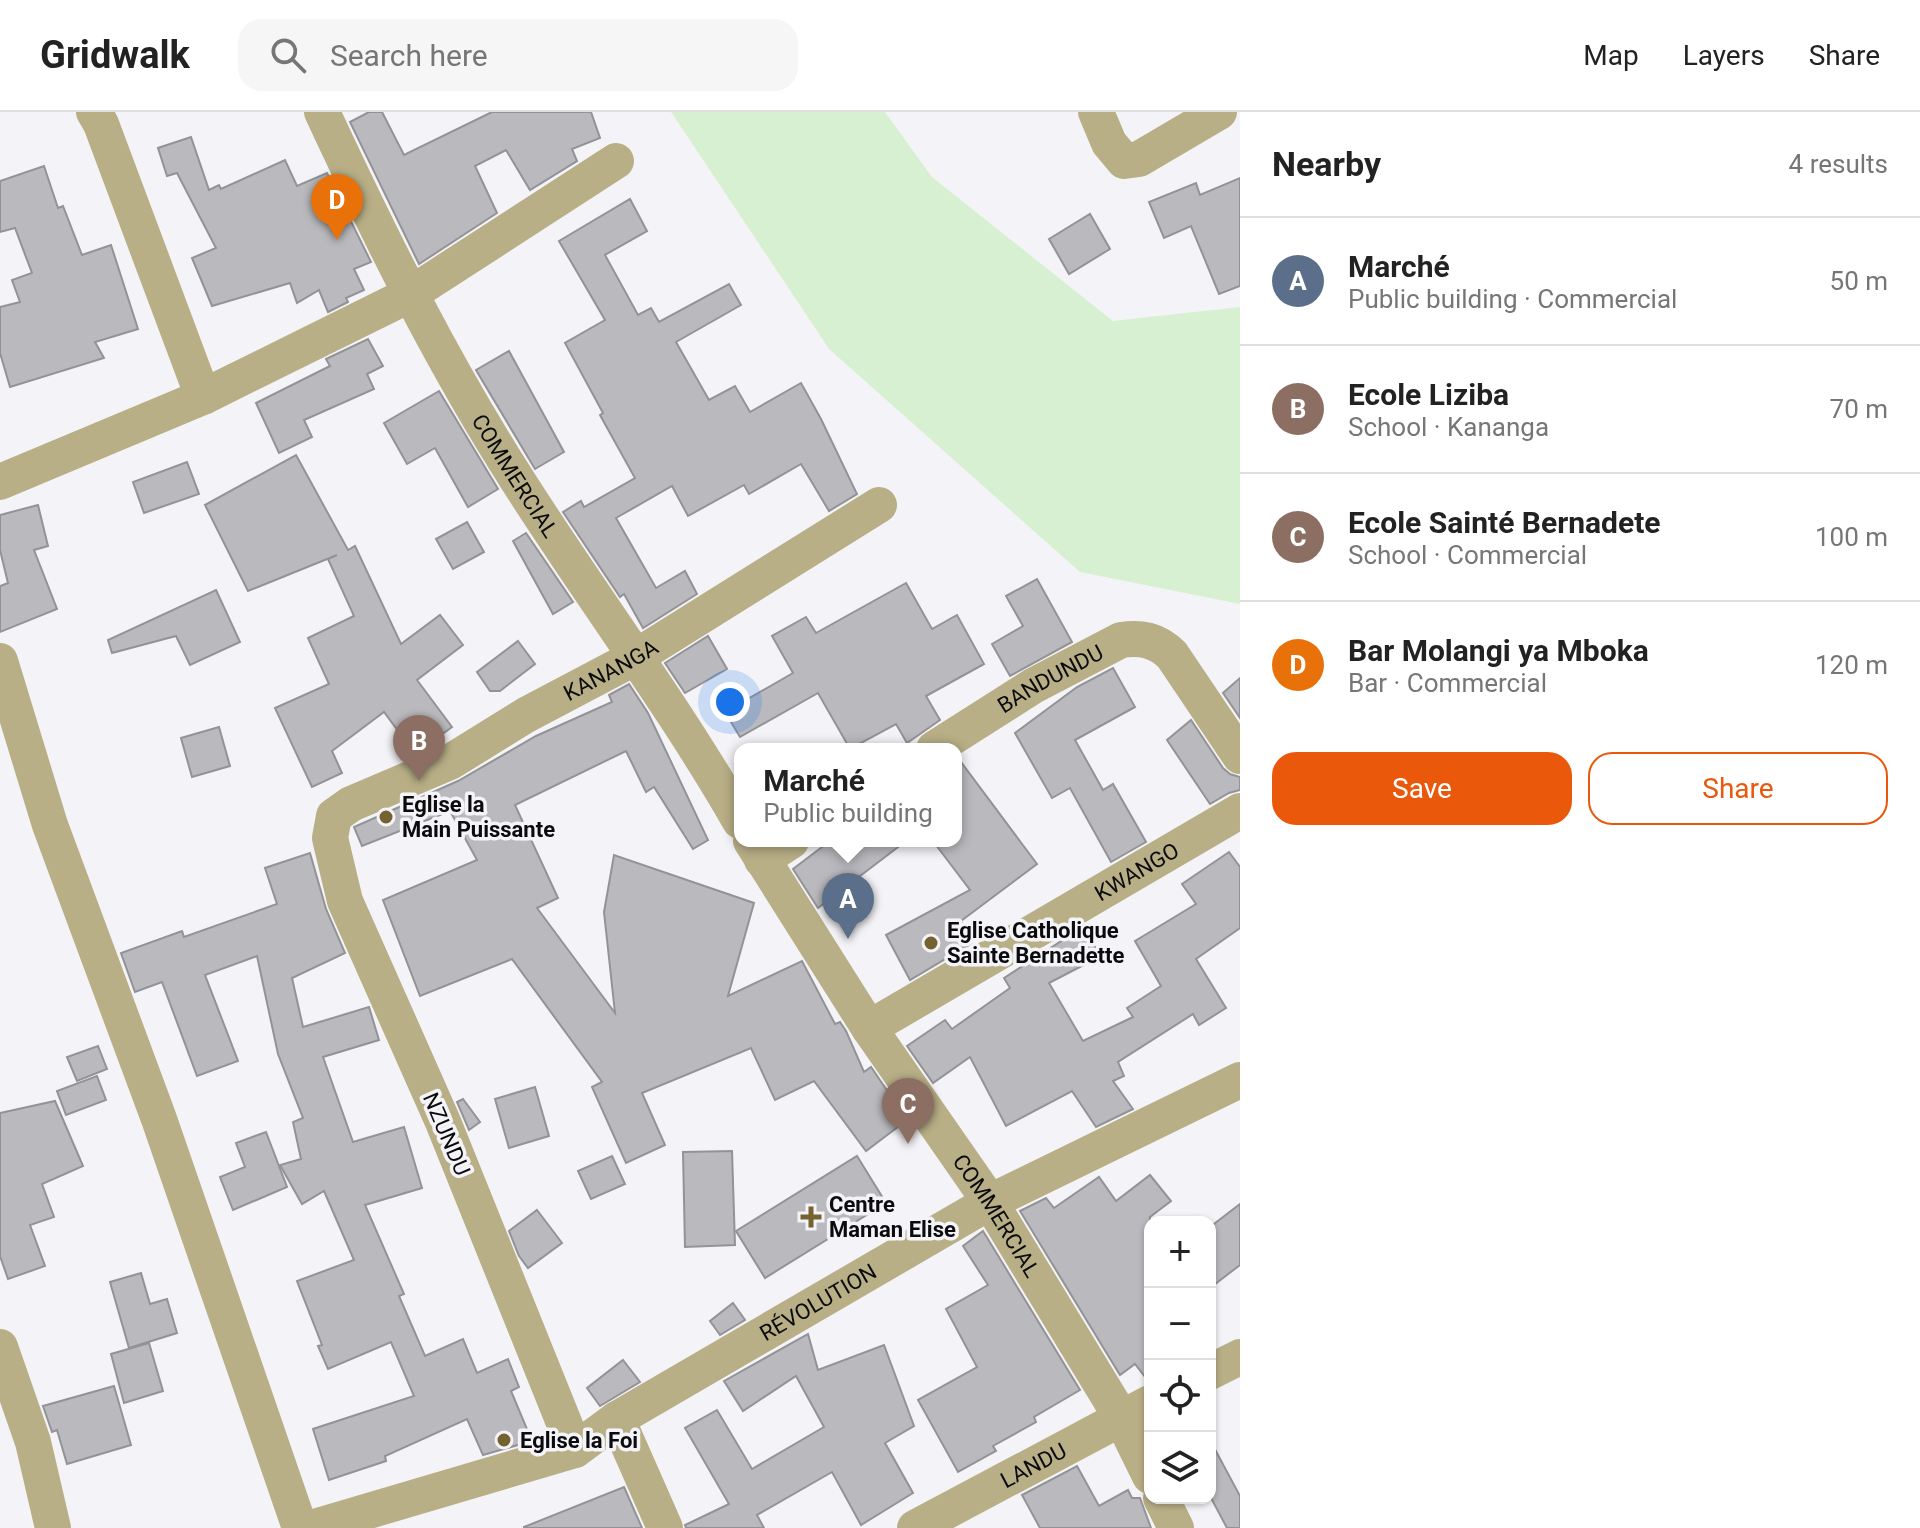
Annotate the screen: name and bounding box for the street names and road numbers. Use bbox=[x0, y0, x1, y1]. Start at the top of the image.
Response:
street label: COMMERCIAL bbox=[467, 410, 563, 542]
street label: KANANGA bbox=[559, 634, 663, 706]
street label: BANDUNDU bbox=[993, 640, 1107, 718]
street label: KWANGO bbox=[1090, 838, 1183, 906]
street label: NZUNDU bbox=[418, 1089, 475, 1179]
street label: COMMERCIAL bbox=[948, 1150, 1045, 1282]
street label: RÉVOLUTION bbox=[755, 1259, 881, 1346]
street label: LANDU bbox=[996, 1438, 1071, 1493]

